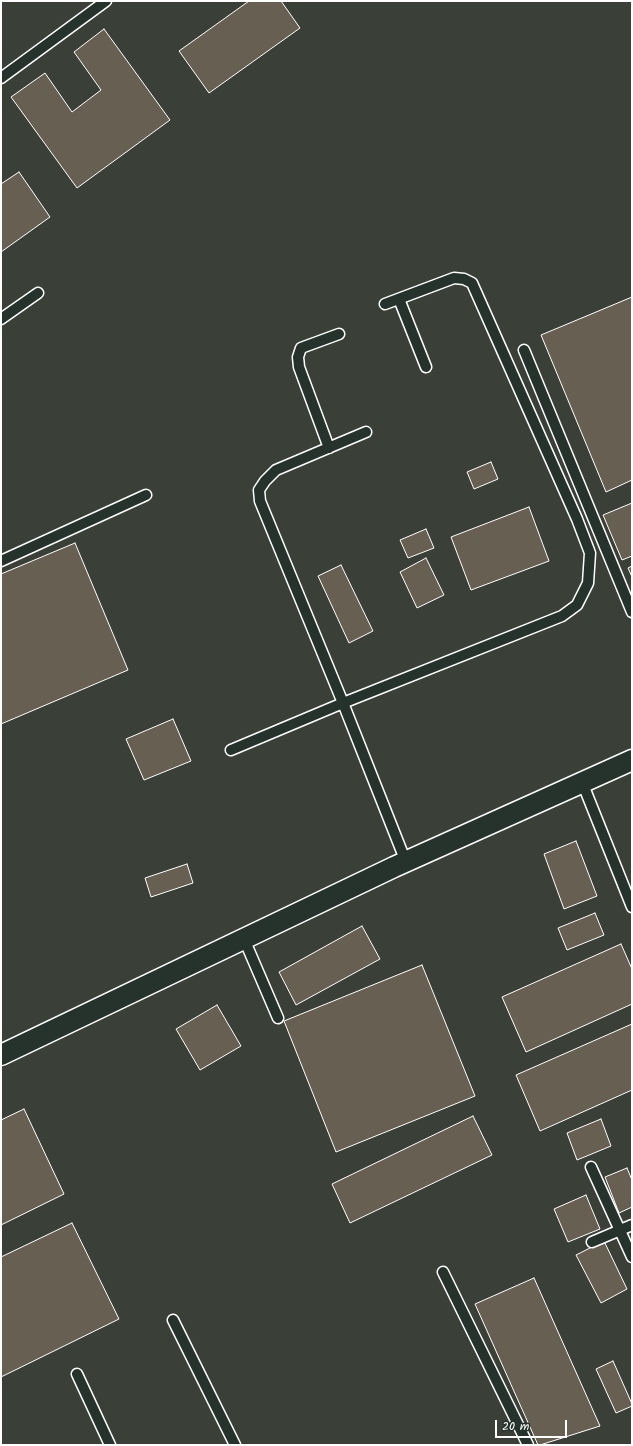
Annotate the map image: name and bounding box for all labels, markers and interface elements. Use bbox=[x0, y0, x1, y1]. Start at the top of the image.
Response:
scale bar bbox=[497, 1412, 569, 1438]
text: 20 m bbox=[502, 1417, 529, 1436]

